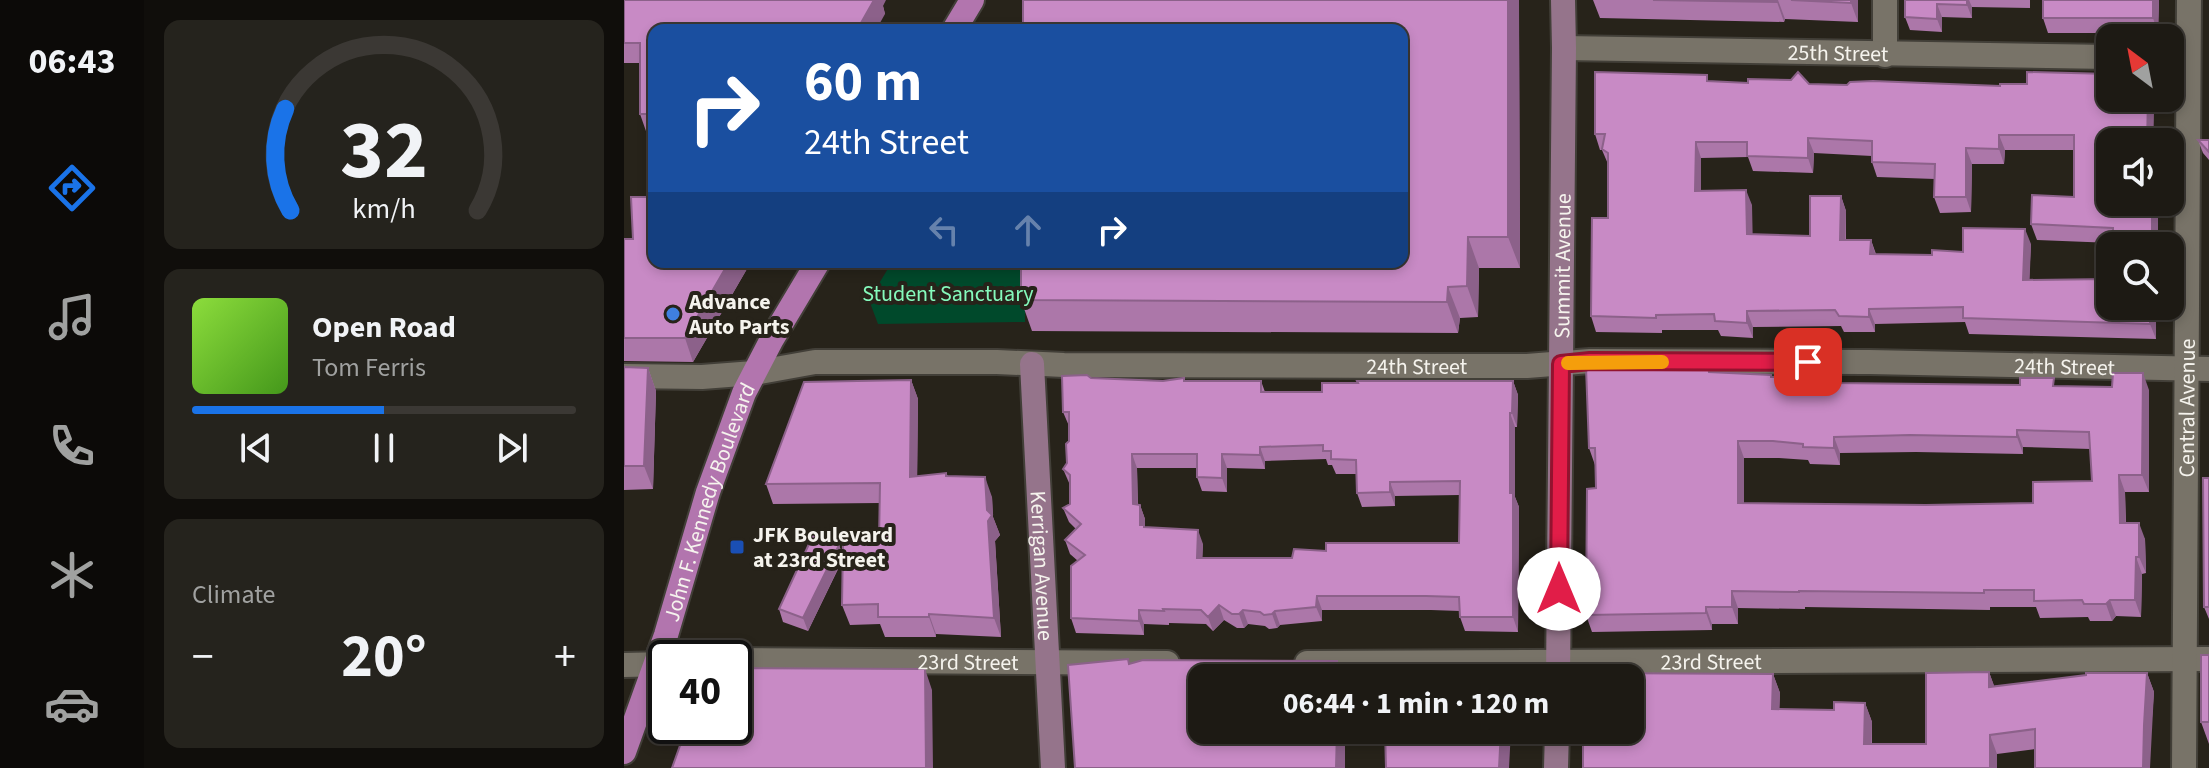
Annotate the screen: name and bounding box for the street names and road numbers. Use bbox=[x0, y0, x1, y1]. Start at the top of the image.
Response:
street label: 25th Street bbox=[1787, 37, 1889, 70]
street label: Summit Avenue bbox=[1546, 193, 1580, 339]
street label: Central Avenue bbox=[2171, 338, 2204, 478]
street label: 24th Street bbox=[2014, 350, 2116, 384]
street label: 24th Street bbox=[1366, 351, 1468, 383]
street label: John F. Kennedy Boulevard bbox=[656, 377, 764, 625]
street label: Kerrigan Avenue bbox=[1022, 490, 1061, 642]
street label: 23rd Street bbox=[917, 646, 1019, 679]
street label: 23rd Street bbox=[1660, 646, 1762, 678]

